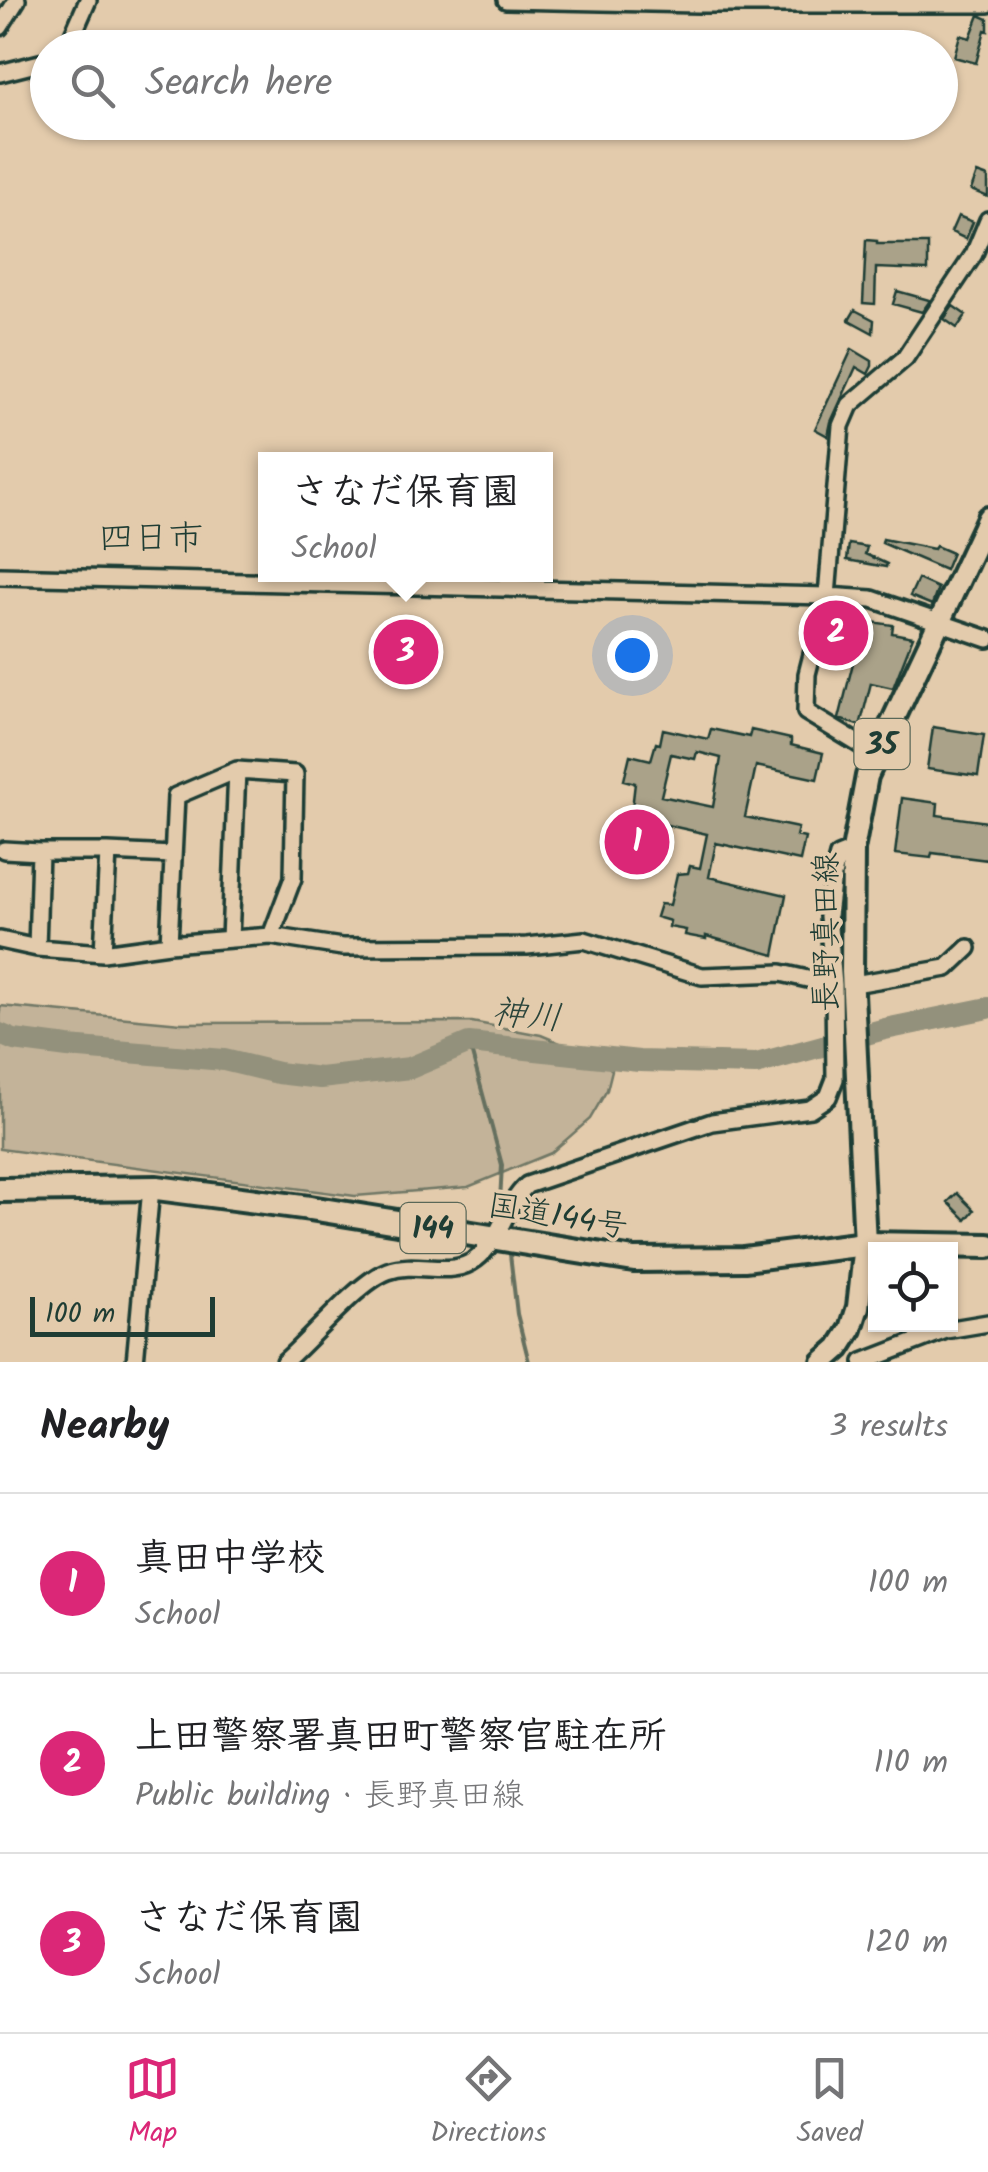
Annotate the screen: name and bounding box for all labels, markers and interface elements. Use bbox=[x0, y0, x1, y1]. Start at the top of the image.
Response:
search box bbox=[30, 30, 958, 140]
text: Search here bbox=[145, 55, 332, 115]
icon: search bbox=[65, 58, 120, 113]
popup bbox=[258, 452, 553, 582]
text: さなだ保育園 bbox=[291, 464, 520, 524]
district label: 四日市 bbox=[98, 512, 204, 568]
text: School bbox=[291, 524, 377, 575]
pin: 2 bbox=[804, 596, 868, 670]
pin: 3 bbox=[374, 614, 438, 690]
your location bbox=[607, 630, 658, 681]
road number: 35 bbox=[854, 719, 910, 769]
pin: 1 bbox=[604, 804, 670, 880]
street label: 長野真田線 bbox=[802, 852, 853, 1012]
water label: 神川 bbox=[489, 985, 564, 1048]
street label: 国道144号 bbox=[484, 1181, 631, 1254]
road number: 144 bbox=[400, 1203, 466, 1253]
map controls bbox=[868, 1242, 958, 1332]
button: locate bbox=[868, 1242, 958, 1332]
scale bar bbox=[30, 1292, 215, 1336]
text: 100 m bbox=[45, 1292, 115, 1337]
text: Nearby bbox=[40, 1394, 169, 1461]
text: 3 results bbox=[829, 1402, 948, 1453]
text: 真田中学校 bbox=[135, 1530, 325, 1590]
text: 1 bbox=[68, 1558, 77, 1609]
text: 100 m bbox=[868, 1558, 948, 1609]
text: School bbox=[135, 1590, 220, 1641]
text: 上田警察署真田町警察官駐在所 bbox=[135, 1708, 667, 1768]
text: 2 bbox=[63, 1738, 82, 1789]
text: 110 m bbox=[874, 1738, 948, 1789]
text: Public building · 長野真田線 bbox=[135, 1771, 524, 1822]
text: さなだ保育園 bbox=[135, 1890, 363, 1950]
text: 3 bbox=[64, 1918, 81, 1969]
text: 120 m bbox=[865, 1918, 948, 1969]
text: School bbox=[135, 1950, 220, 2001]
tab: Map bbox=[125, 2051, 180, 2156]
tab: Directions bbox=[430, 2051, 546, 2156]
tab: Saved bbox=[797, 2051, 863, 2156]

